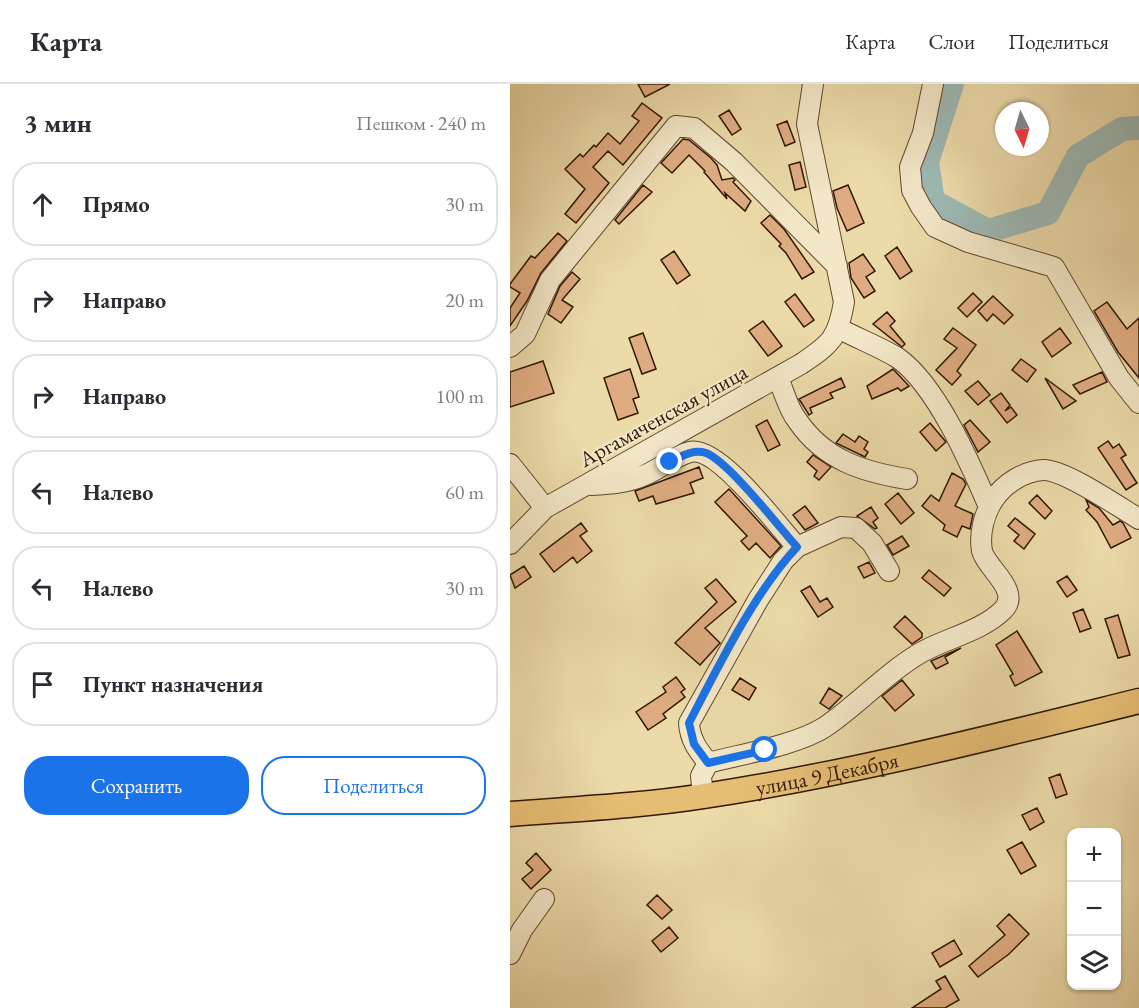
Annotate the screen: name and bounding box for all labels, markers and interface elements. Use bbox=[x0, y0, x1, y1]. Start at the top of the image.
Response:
text: Карта bbox=[30, 23, 102, 59]
text: Карта bbox=[845, 28, 895, 55]
text: Слои bbox=[928, 28, 975, 55]
text: Поделиться bbox=[1008, 28, 1109, 55]
north arrow bbox=[995, 102, 1049, 156]
text: 3 мин bbox=[24, 106, 92, 140]
text: Пешком · 240 m bbox=[356, 110, 486, 136]
icon: ahead bbox=[26, 188, 59, 221]
text: Прямо bbox=[83, 190, 150, 219]
text: 30 m bbox=[445, 191, 484, 217]
icon: right bbox=[26, 284, 59, 317]
text: Направо bbox=[83, 286, 166, 315]
text: 20 m bbox=[445, 287, 484, 313]
street label: Аргамаченская улица bbox=[573, 357, 753, 474]
icon: right bbox=[26, 380, 59, 413]
text: Направо bbox=[83, 382, 166, 411]
text: 100 m bbox=[436, 383, 484, 409]
route end bbox=[656, 448, 682, 474]
icon: left bbox=[26, 476, 59, 509]
text: Налево bbox=[83, 478, 153, 507]
text: 60 m bbox=[445, 479, 484, 505]
icon: left bbox=[26, 572, 59, 605]
text: Налево bbox=[83, 574, 153, 603]
text: 30 m bbox=[445, 575, 484, 601]
icon: arrive bbox=[26, 668, 59, 701]
text: Пункт назначения bbox=[83, 670, 263, 699]
route start bbox=[751, 736, 777, 762]
street label: улица 9 Декабря bbox=[754, 745, 901, 802]
button: Сохранить bbox=[24, 756, 249, 815]
button: Поделиться bbox=[261, 756, 486, 815]
map controls bbox=[1067, 828, 1121, 990]
button: + bbox=[1067, 828, 1121, 882]
button: − bbox=[1067, 882, 1121, 936]
button: layers bbox=[1067, 936, 1121, 990]

